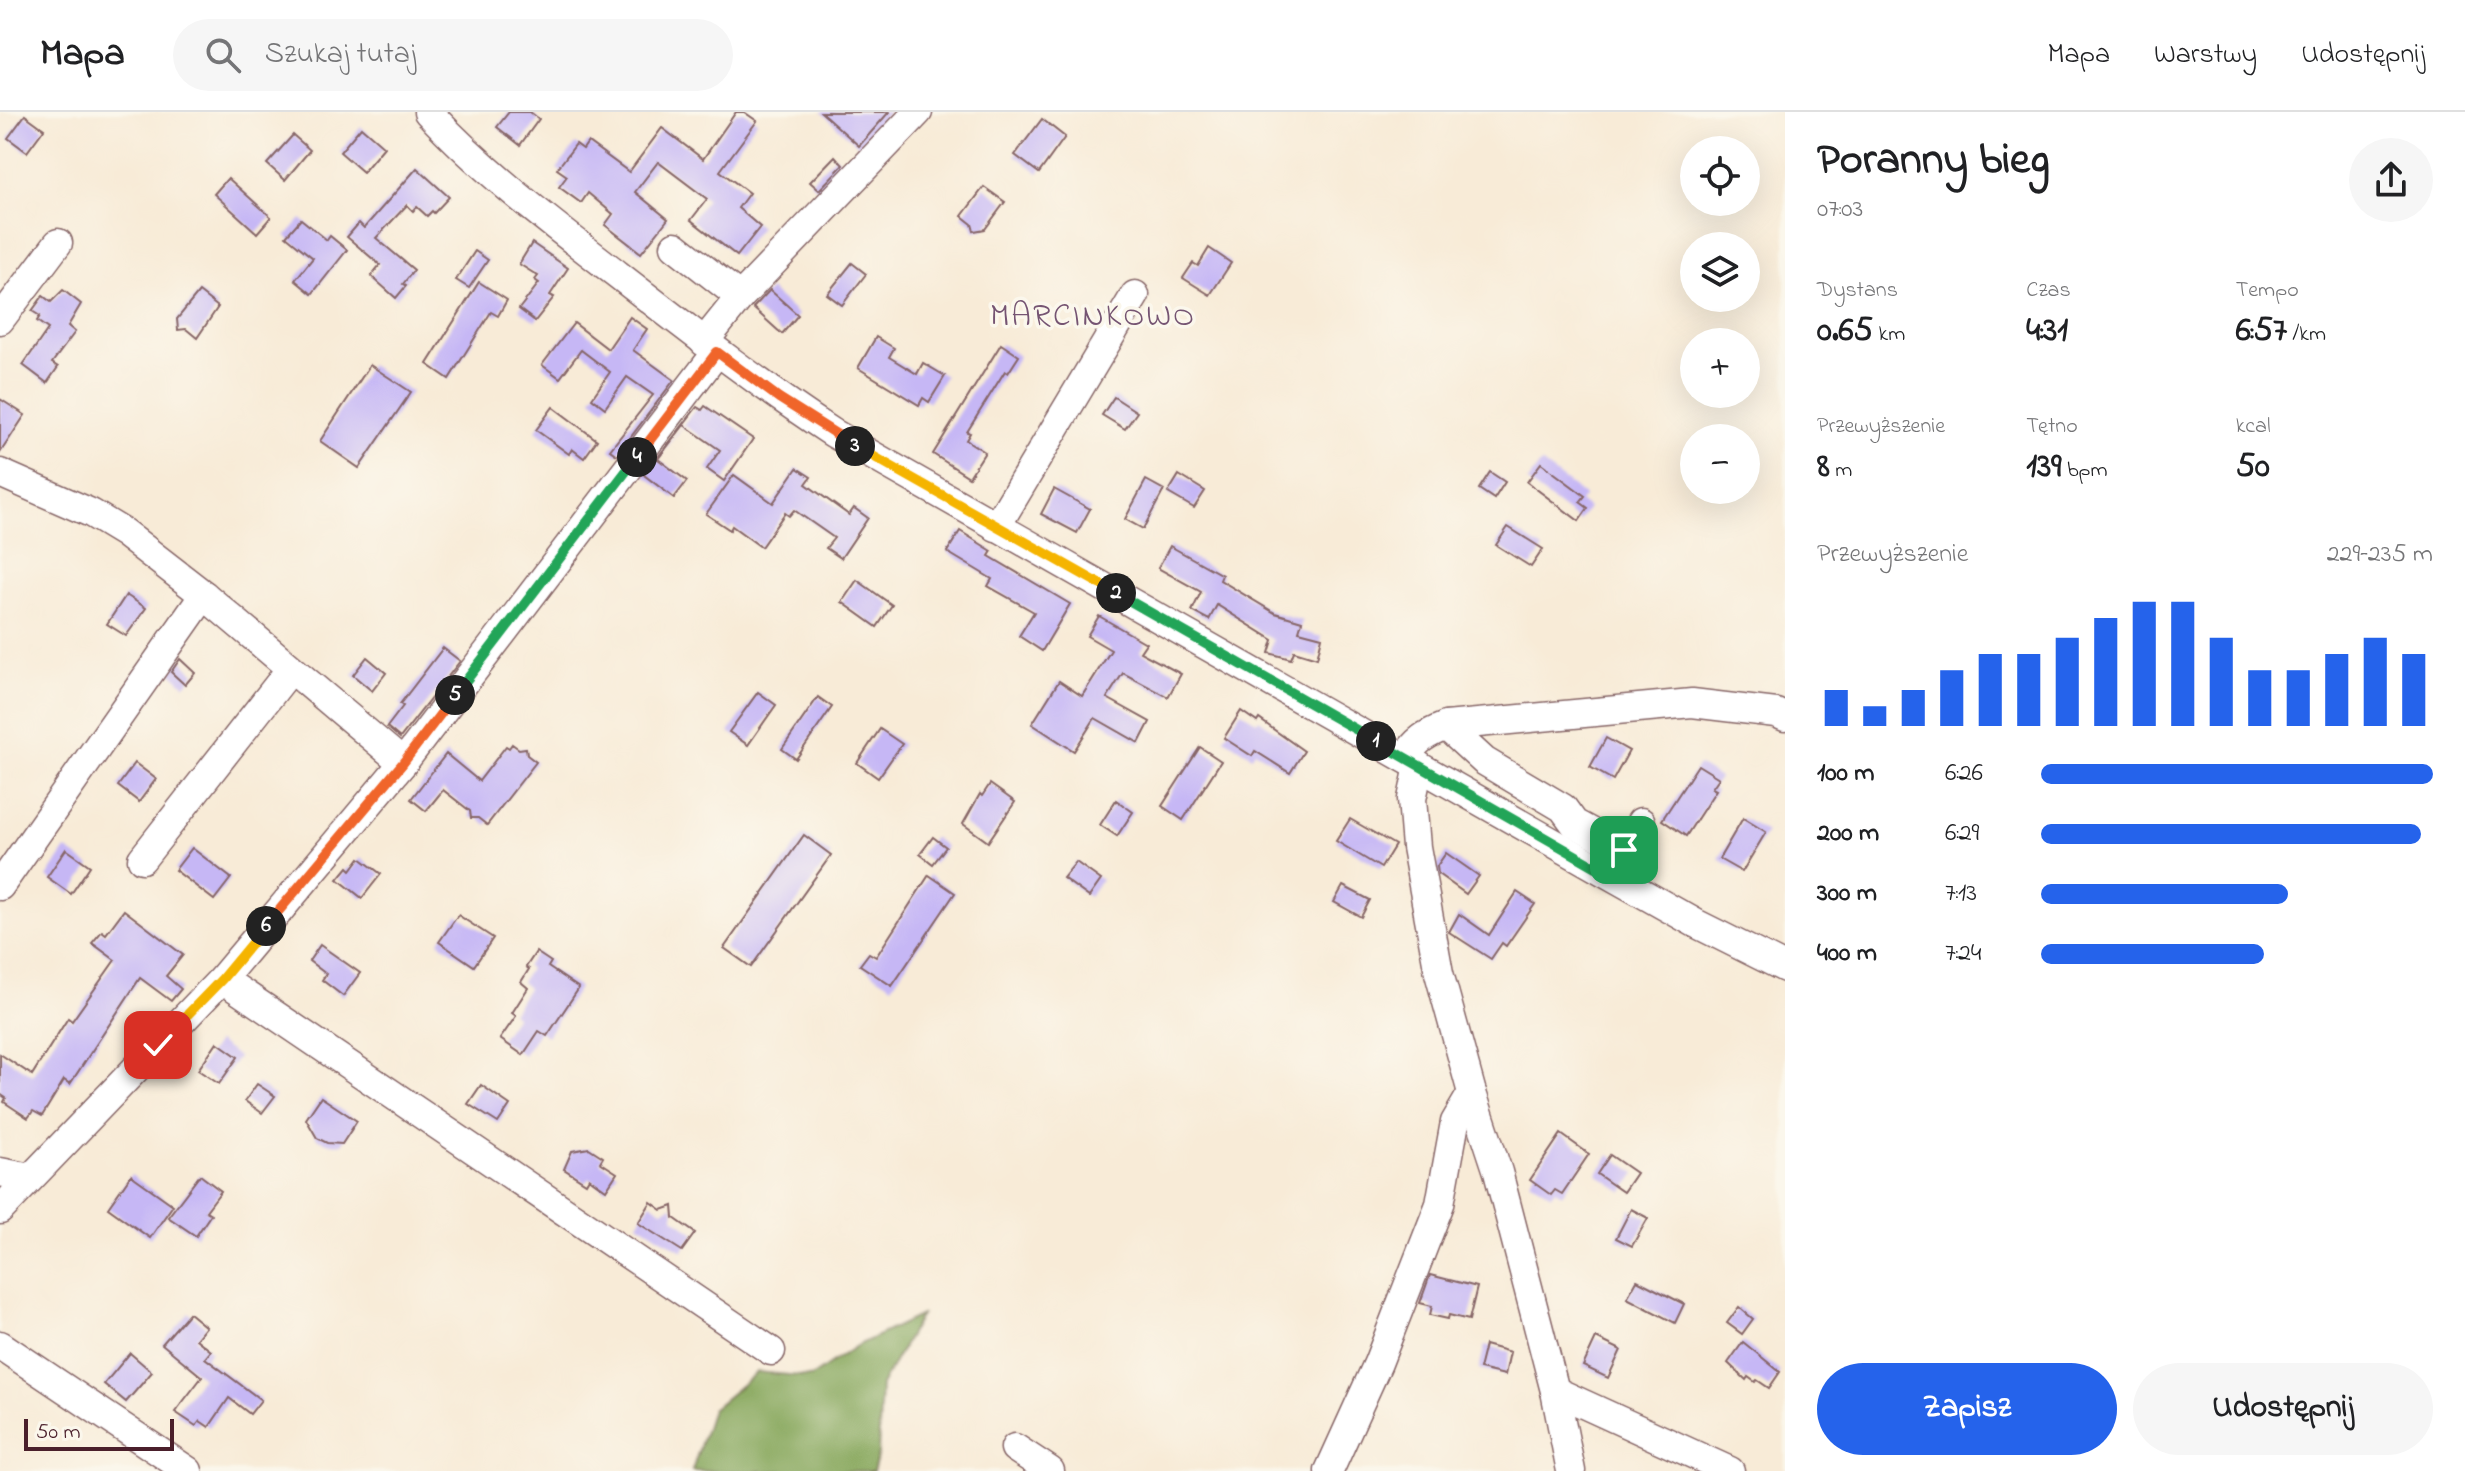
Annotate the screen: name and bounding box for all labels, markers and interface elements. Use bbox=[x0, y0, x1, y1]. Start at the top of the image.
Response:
search box bbox=[173, 19, 733, 91]
text: Mapa bbox=[40, 27, 125, 83]
icon: search bbox=[201, 33, 245, 77]
text: Szukaj tutaj bbox=[265, 33, 416, 77]
text: Mapa bbox=[2048, 35, 2110, 76]
text: Warstwy bbox=[2154, 35, 2257, 76]
text: Udostępnij bbox=[2301, 35, 2425, 76]
text: Poranny bieg bbox=[1817, 129, 2050, 193]
map controls bbox=[1680, 136, 1760, 504]
button: locate bbox=[1680, 136, 1760, 216]
button: share bbox=[2349, 138, 2433, 222]
text: 07:03 bbox=[1817, 191, 1863, 229]
button: layers bbox=[1680, 232, 1760, 312]
text: Dystans bbox=[1817, 275, 1898, 307]
text: Czas bbox=[2026, 275, 2071, 307]
text: Tempo bbox=[2236, 275, 2299, 307]
district label: MARCINKOWO bbox=[990, 294, 1196, 341]
text: 0.65 bbox=[1817, 307, 1873, 357]
text: 4:31 bbox=[2026, 307, 2068, 357]
text: 6:57 bbox=[2236, 307, 2287, 357]
text: km bbox=[1873, 319, 1905, 351]
text: /km bbox=[2287, 319, 2326, 351]
button: + bbox=[1680, 328, 1760, 408]
text: Przewyższenie bbox=[1817, 411, 1945, 443]
text: Tętno bbox=[2026, 411, 2078, 443]
text: kcal bbox=[2236, 411, 2271, 443]
button: − bbox=[1680, 424, 1760, 504]
pin: 3 bbox=[835, 426, 875, 466]
text: 3 bbox=[850, 430, 860, 462]
pin: 4 bbox=[617, 437, 657, 477]
text: 4 bbox=[632, 441, 642, 473]
text: 8 bbox=[1817, 443, 1830, 493]
text: 139 bbox=[2026, 443, 2061, 493]
text: 50 bbox=[2236, 443, 2270, 493]
text: m bbox=[1830, 455, 1852, 487]
text: bpm bbox=[2061, 455, 2108, 487]
text: Przewyższenie bbox=[1817, 536, 1968, 574]
text: 229–235 m bbox=[2327, 536, 2433, 574]
pin: 2 bbox=[1096, 573, 1136, 613]
text: 2 bbox=[1111, 577, 1121, 609]
pin: 5 bbox=[435, 675, 475, 715]
text: 5 bbox=[449, 679, 461, 711]
pin: 1 bbox=[1356, 721, 1396, 761]
text: 1 bbox=[1373, 725, 1380, 757]
text: 100 m bbox=[1817, 755, 1874, 793]
text: 6:26 bbox=[1945, 755, 1983, 793]
text: 200 m bbox=[1817, 815, 1879, 853]
text: 6:29 bbox=[1945, 815, 1979, 853]
pin bbox=[1590, 816, 1658, 884]
icon: arrive bbox=[1602, 828, 1646, 872]
text: 300 m bbox=[1817, 875, 1877, 913]
text: 7:13 bbox=[1945, 875, 1977, 913]
pin: 6 bbox=[246, 906, 286, 946]
text: 6 bbox=[261, 910, 271, 942]
text: 400 m bbox=[1817, 935, 1877, 973]
text: 7:24 bbox=[1945, 935, 1982, 973]
pin bbox=[124, 1011, 192, 1079]
icon: check bbox=[136, 1023, 180, 1067]
button: Zapisz bbox=[1817, 1363, 2117, 1455]
button: Udostępnij bbox=[2133, 1363, 2433, 1455]
scale bar bbox=[24, 1415, 174, 1451]
text: 50 m bbox=[36, 1417, 81, 1449]

